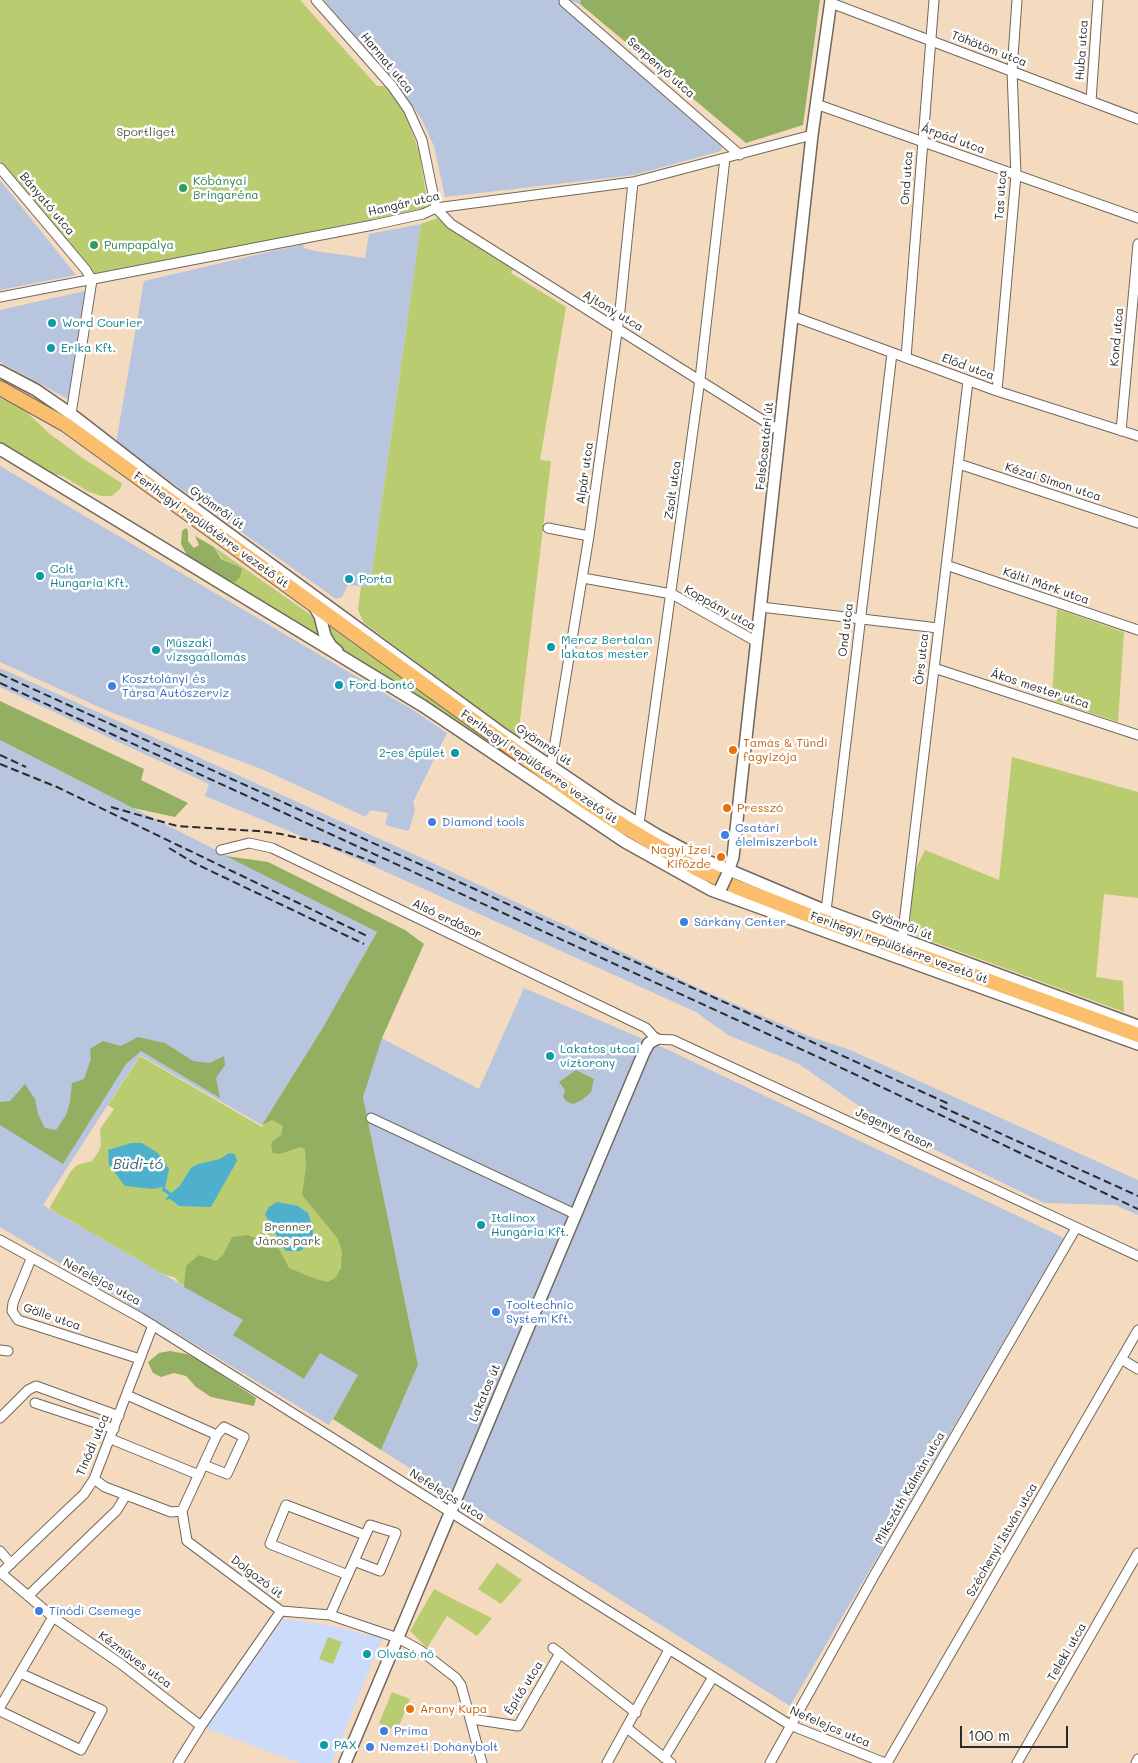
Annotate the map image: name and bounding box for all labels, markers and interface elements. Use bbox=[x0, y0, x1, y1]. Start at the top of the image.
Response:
street label: Huba utca bbox=[1073, 19, 1091, 81]
street label: Töhötöm utca bbox=[949, 28, 1029, 70]
street label: Harmat utca bbox=[358, 30, 416, 96]
street label: Serpenyő utca bbox=[624, 35, 698, 101]
street label: Árpád utca bbox=[919, 121, 987, 157]
park label: Sportliget bbox=[117, 125, 175, 139]
street label: Ond utca bbox=[898, 151, 916, 205]
street label: Tas utca bbox=[992, 169, 1010, 221]
street label: Bányató utca bbox=[16, 170, 78, 238]
place label: Kőbányai Bringaréna bbox=[193, 174, 259, 202]
marker: Kőbányai Bringaréna bbox=[177, 182, 189, 194]
street label: Hangár utca bbox=[367, 189, 441, 219]
place label: Pumpapálya bbox=[104, 238, 174, 252]
marker: Pumpapálya bbox=[88, 239, 100, 251]
street label: Ajtony utca bbox=[580, 287, 646, 335]
street label: Kond utca bbox=[1107, 307, 1127, 367]
place label: Word Courier bbox=[62, 316, 143, 330]
marker: Word Courier bbox=[46, 317, 58, 329]
place label: Erika Kft. bbox=[61, 341, 116, 355]
marker: Erika Kft. bbox=[45, 342, 57, 354]
street label: Előd utca bbox=[940, 351, 996, 383]
street label: Felsőcsatári út bbox=[753, 401, 777, 491]
street label: Alpár utca bbox=[574, 441, 596, 505]
street label: Zsolt utca bbox=[662, 460, 684, 520]
street label: Kézai Simon utca bbox=[1003, 460, 1103, 504]
street label: Ferihegyi repülőtérre vezető út bbox=[131, 469, 291, 591]
street label: Gyömrői út bbox=[187, 483, 247, 533]
place label: Colt Hungaria Kft. bbox=[50, 562, 128, 590]
street label: Kálti Márk utca bbox=[1001, 565, 1091, 607]
marker: Colt Hungaria Kft. bbox=[34, 570, 46, 582]
place label: Porta bbox=[359, 572, 392, 586]
marker: Porta bbox=[343, 573, 355, 585]
street label: Koppány utca bbox=[682, 582, 758, 634]
street label: Ond utca bbox=[836, 602, 856, 658]
place label: Mercz Bertalan lakatos mester bbox=[561, 633, 652, 661]
street label: Örs utca bbox=[912, 633, 932, 685]
place label: Műszaki vizsgaállomás bbox=[166, 636, 246, 664]
marker: Mercz Bertalan lakatos mester bbox=[545, 641, 557, 653]
marker: Műszaki vizsgaállomás bbox=[150, 644, 162, 656]
street label: Ákos mester utca bbox=[989, 666, 1091, 712]
place label: Kosztolányi és Társa Autószerviz bbox=[122, 672, 229, 700]
place label: Ford bontó bbox=[349, 678, 414, 692]
marker: Ford bontó bbox=[333, 679, 345, 691]
marker: Kosztolányi és Társa Autószerviz bbox=[106, 680, 118, 692]
street label: Ferihegyi repülőtérre vezető út bbox=[458, 707, 620, 827]
street label: Gyömrői út bbox=[513, 721, 575, 769]
place label: Tamás & Tündi fagyizója bbox=[743, 736, 828, 764]
marker: Tamás & Tündi fagyizója bbox=[727, 744, 739, 756]
place label: 2-es épület bbox=[379, 746, 445, 760]
marker: 2-es épület bbox=[449, 747, 461, 759]
place label: Presszó bbox=[737, 801, 783, 815]
marker: Presszó bbox=[721, 802, 733, 814]
place label: Diamond tools bbox=[442, 815, 525, 829]
marker: Diamond tools bbox=[426, 816, 438, 828]
place label: Csatári élelmiszerbolt bbox=[735, 821, 818, 849]
marker: Csatári élelmiszerbolt bbox=[719, 829, 731, 841]
place label: Nagyi Ízei Kifőzde bbox=[651, 843, 711, 871]
marker: Nagyi Ízei Kifőzde bbox=[715, 851, 727, 863]
street label: Alsó erdősor bbox=[410, 896, 484, 942]
street label: Gyömrői út bbox=[869, 907, 935, 943]
street label: Ferihegyi repülőtérre vezető út bbox=[808, 909, 990, 987]
place label: Sárkány Center bbox=[694, 915, 786, 929]
marker: Sárkány Center bbox=[678, 916, 690, 928]
place label: Lakatos utcai víztorony bbox=[560, 1042, 640, 1070]
marker: Lakatos utcai víztorony bbox=[544, 1050, 556, 1062]
street label: Jegenye fasor bbox=[853, 1105, 935, 1153]
water label: Büdi-tó bbox=[113, 1157, 163, 1173]
place label: Italinox Hungária Kft. bbox=[491, 1211, 569, 1239]
marker: Italinox Hungária Kft. bbox=[475, 1219, 487, 1231]
park label: Brenner János park bbox=[256, 1220, 320, 1248]
street label: Nefelejcs utca bbox=[61, 1255, 143, 1309]
place label: Tooltechnic System Kft. bbox=[506, 1298, 574, 1326]
street label: Gölle utca bbox=[21, 1300, 83, 1334]
marker: Tooltechnic System Kft. bbox=[490, 1306, 502, 1318]
street label: Lakatos út bbox=[466, 1362, 504, 1424]
street label: Tinódi utca bbox=[74, 1412, 112, 1478]
street label: Mikszáth Kálmán utca bbox=[872, 1429, 948, 1547]
street label: Nefelejcs utca bbox=[407, 1466, 487, 1524]
street label: Széchenyi István utca bbox=[963, 1480, 1041, 1600]
street label: Dolgozó út bbox=[228, 1553, 286, 1601]
place label: Tinódi Csemege bbox=[49, 1604, 141, 1618]
marker: Tinódi Csemege bbox=[33, 1605, 45, 1617]
street label: Teleki utca bbox=[1045, 1620, 1089, 1684]
street label: Kézműves utca bbox=[95, 1629, 175, 1691]
place label: Olvasó nő bbox=[377, 1647, 434, 1661]
marker: Olvasó nő bbox=[361, 1648, 373, 1660]
street label: Építő utca bbox=[502, 1658, 546, 1718]
place label: Arany Kupa bbox=[420, 1702, 487, 1716]
marker: Arany Kupa bbox=[404, 1703, 416, 1715]
street label: Nefelejcs utca bbox=[788, 1704, 872, 1750]
scale bar bbox=[963, 1716, 1070, 1748]
place label: Príma bbox=[394, 1724, 428, 1738]
marker: Príma bbox=[378, 1725, 390, 1737]
text: 100 m bbox=[968, 1725, 1010, 1745]
place label: PAX bbox=[334, 1738, 357, 1752]
marker: PAX bbox=[318, 1739, 330, 1751]
place label: Nemzeti Dohánybolt bbox=[380, 1740, 498, 1754]
marker: Nemzeti Dohánybolt bbox=[364, 1741, 376, 1753]

